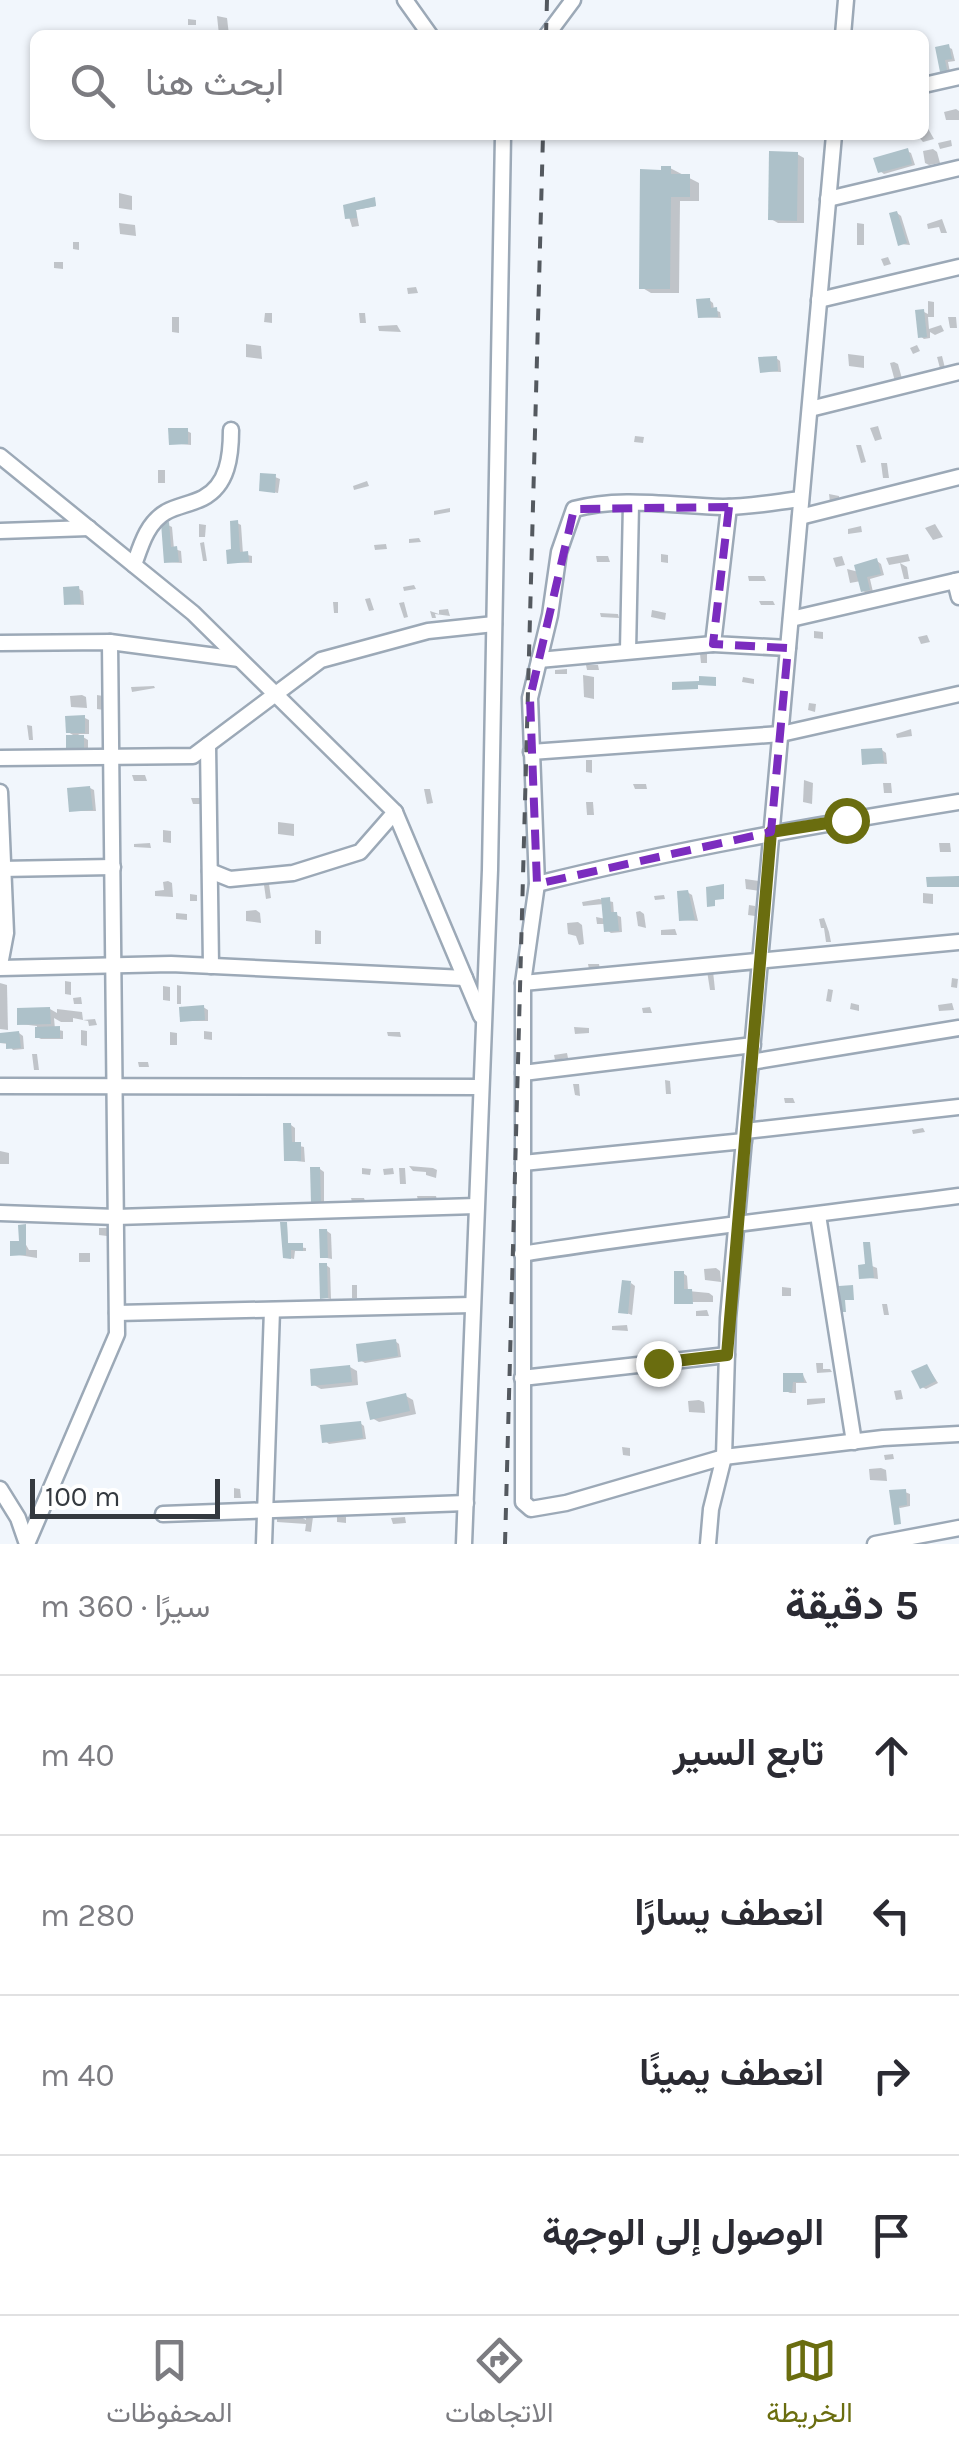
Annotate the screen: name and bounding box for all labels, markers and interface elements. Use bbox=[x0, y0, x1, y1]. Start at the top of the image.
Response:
search box bbox=[30, 30, 929, 140]
icon: search bbox=[65, 58, 120, 113]
text: ابحث هنا bbox=[145, 60, 284, 105]
route start bbox=[824, 798, 870, 844]
route end bbox=[636, 1341, 682, 1387]
scale bar bbox=[30, 1474, 220, 1518]
text: 100 m bbox=[45, 1480, 120, 1513]
text: 5 دقيقة bbox=[785, 1580, 919, 1630]
text: سيرًا · 360 m bbox=[40, 1588, 210, 1625]
icon: ahead bbox=[864, 1728, 919, 1783]
text: تابع السير bbox=[673, 1730, 824, 1775]
text: 40 m bbox=[40, 1737, 114, 1774]
icon: left bbox=[864, 1888, 919, 1943]
text: انعطف يسارًا bbox=[635, 1890, 824, 1935]
text: 280 m bbox=[40, 1897, 135, 1934]
icon: right bbox=[864, 2048, 919, 2103]
text: انعطف يمينًا bbox=[639, 2050, 824, 2095]
text: 40 m bbox=[40, 2057, 114, 2094]
icon: arrive bbox=[864, 2208, 919, 2263]
text: الوصول إلى الوجهة bbox=[542, 2210, 824, 2255]
tab: المحفوظات bbox=[106, 2333, 232, 2437]
tab: الاتجاهات bbox=[445, 2333, 554, 2437]
tab: الخريطة bbox=[766, 2333, 853, 2437]

